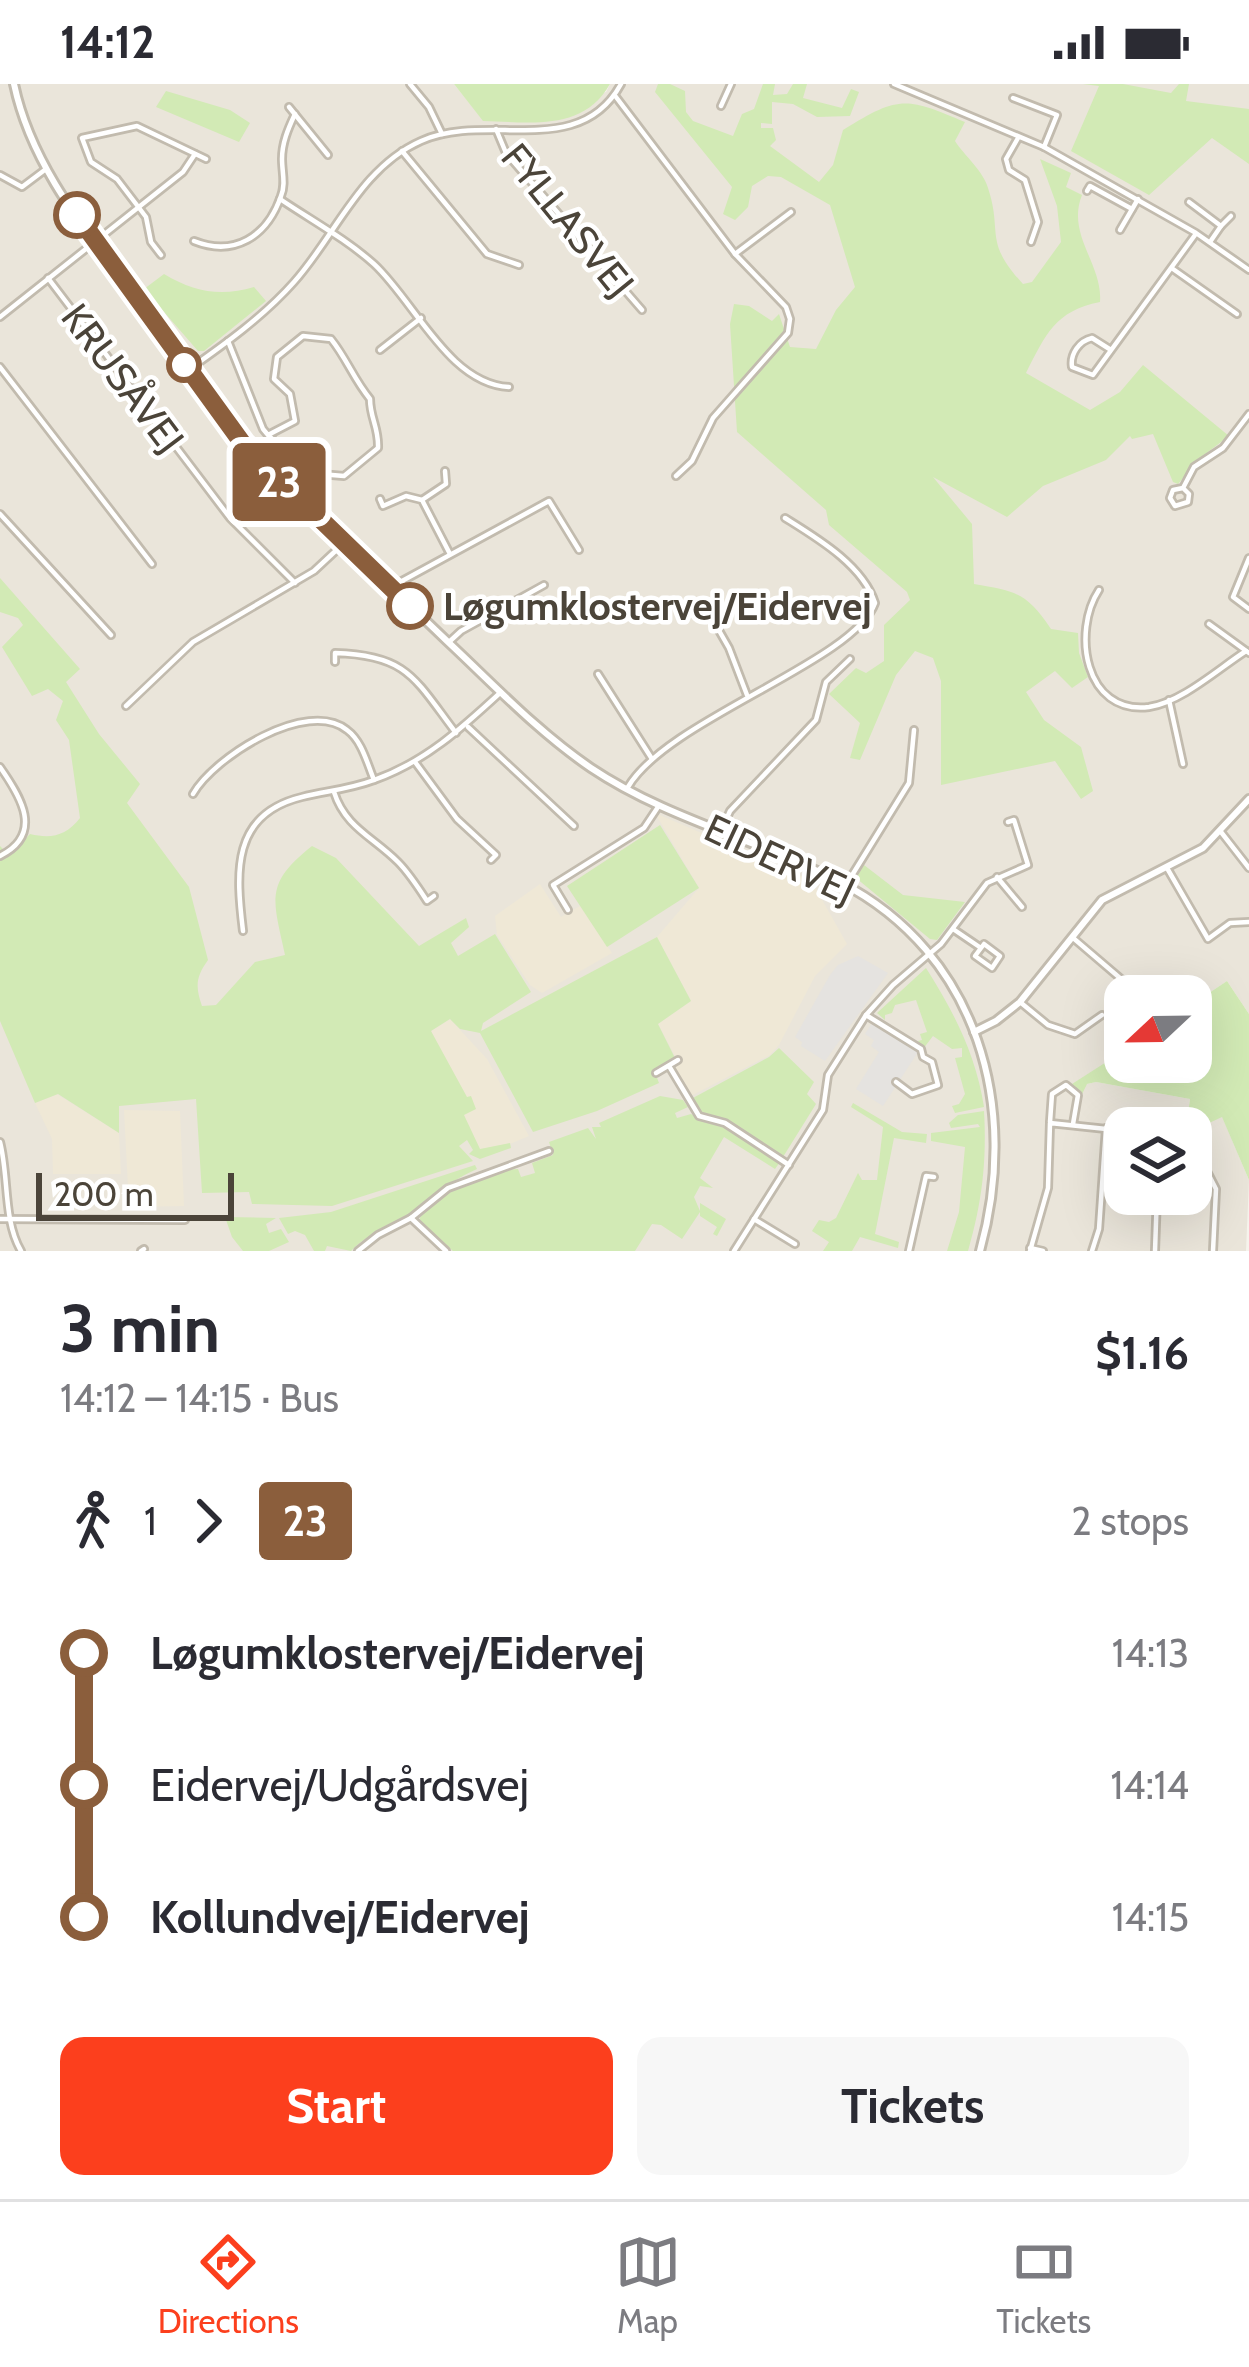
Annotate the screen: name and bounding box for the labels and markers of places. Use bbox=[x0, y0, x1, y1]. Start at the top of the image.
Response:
unlabelled marker bbox=[55, 193, 99, 237]
unlabelled marker bbox=[168, 349, 200, 381]
place label: Løgumklostervej/Eidervej bbox=[443, 582, 872, 630]
marker: Løgumklostervej/Eidervej bbox=[388, 584, 432, 628]

